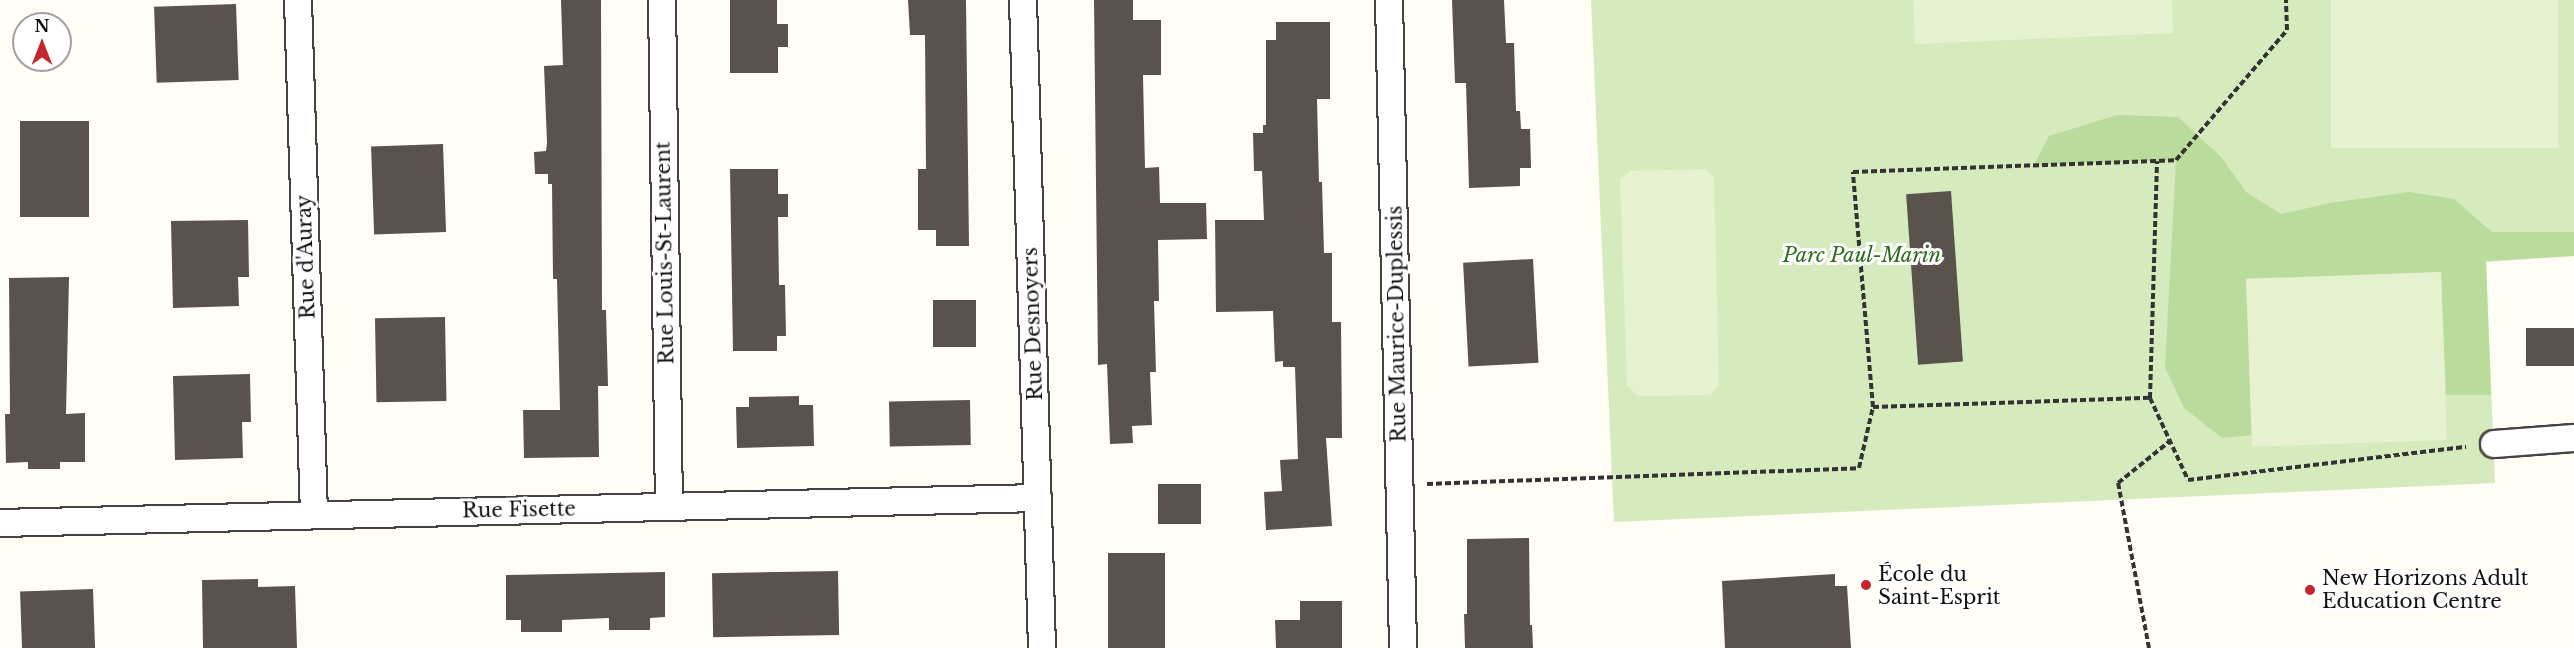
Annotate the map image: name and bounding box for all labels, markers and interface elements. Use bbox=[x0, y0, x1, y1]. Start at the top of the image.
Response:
north arrow bbox=[12, 12, 72, 72]
text: N bbox=[34, 16, 50, 36]
street label: Rue Louis-St-Laurent bbox=[651, 141, 679, 365]
street label: Rue d'Auray bbox=[292, 194, 320, 320]
street label: Rue Maurice-Duplessis bbox=[1383, 205, 1411, 443]
park label: Parc Paul-Marin bbox=[1783, 243, 1941, 267]
street label: Rue Desnoyers bbox=[1018, 247, 1048, 401]
street label: Rue Fisette bbox=[462, 497, 576, 523]
place label: École du Saint-Esprit bbox=[1878, 562, 2000, 609]
place label: New Horizons Adult Education Centre bbox=[2322, 566, 2530, 613]
marker: École du Saint-Esprit bbox=[1859, 578, 1873, 592]
marker: New Horizons Adult Education Centre bbox=[2303, 583, 2317, 597]

